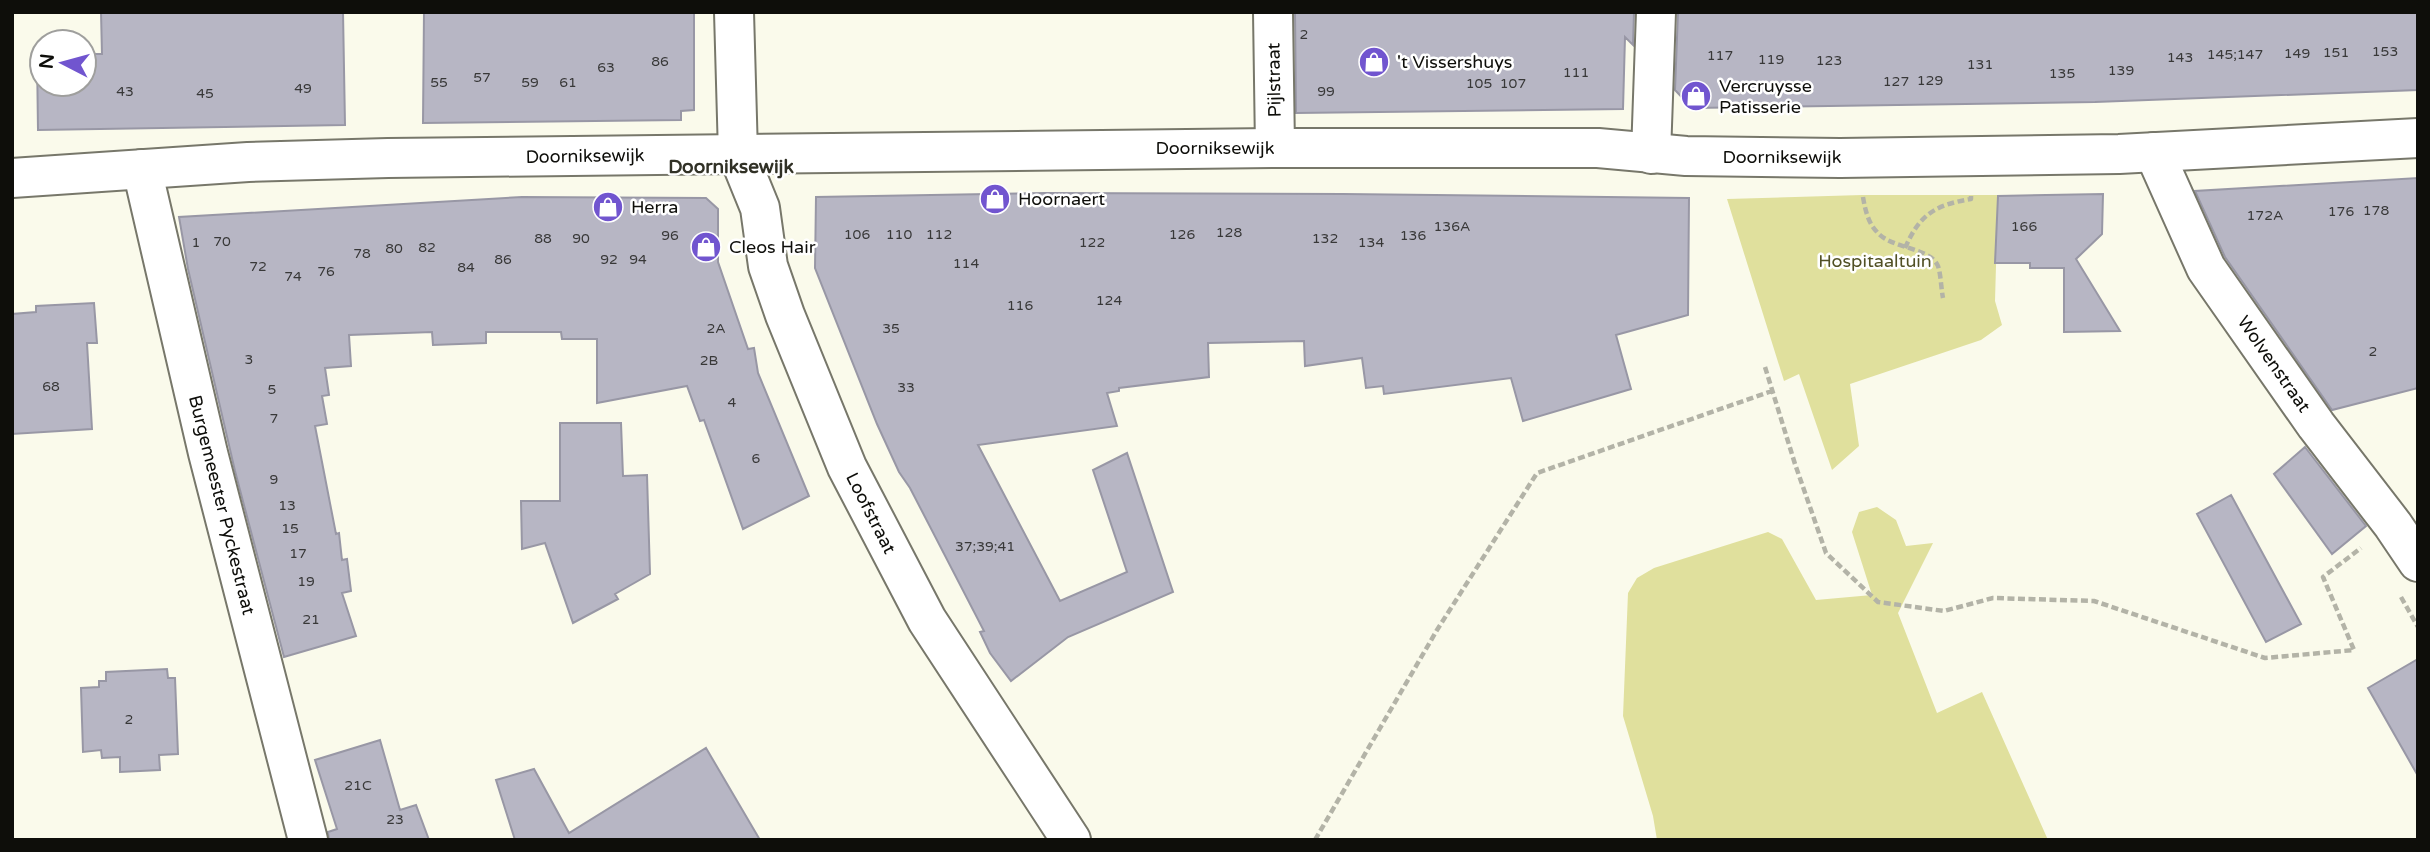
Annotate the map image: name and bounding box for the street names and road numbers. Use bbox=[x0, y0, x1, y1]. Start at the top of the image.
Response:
street label: Pijlstraat bbox=[1262, 42, 1286, 118]
street label: Doorniksewijk bbox=[1156, 137, 1275, 159]
street label: Doorniksewijk bbox=[525, 144, 645, 168]
street label: Doorniksewijk bbox=[1723, 146, 1842, 168]
street label: Wolvenstraat bbox=[2233, 312, 2315, 417]
street label: Burgemeester Pyckestraat bbox=[184, 393, 260, 617]
street label: Loofstraat bbox=[841, 469, 901, 557]

